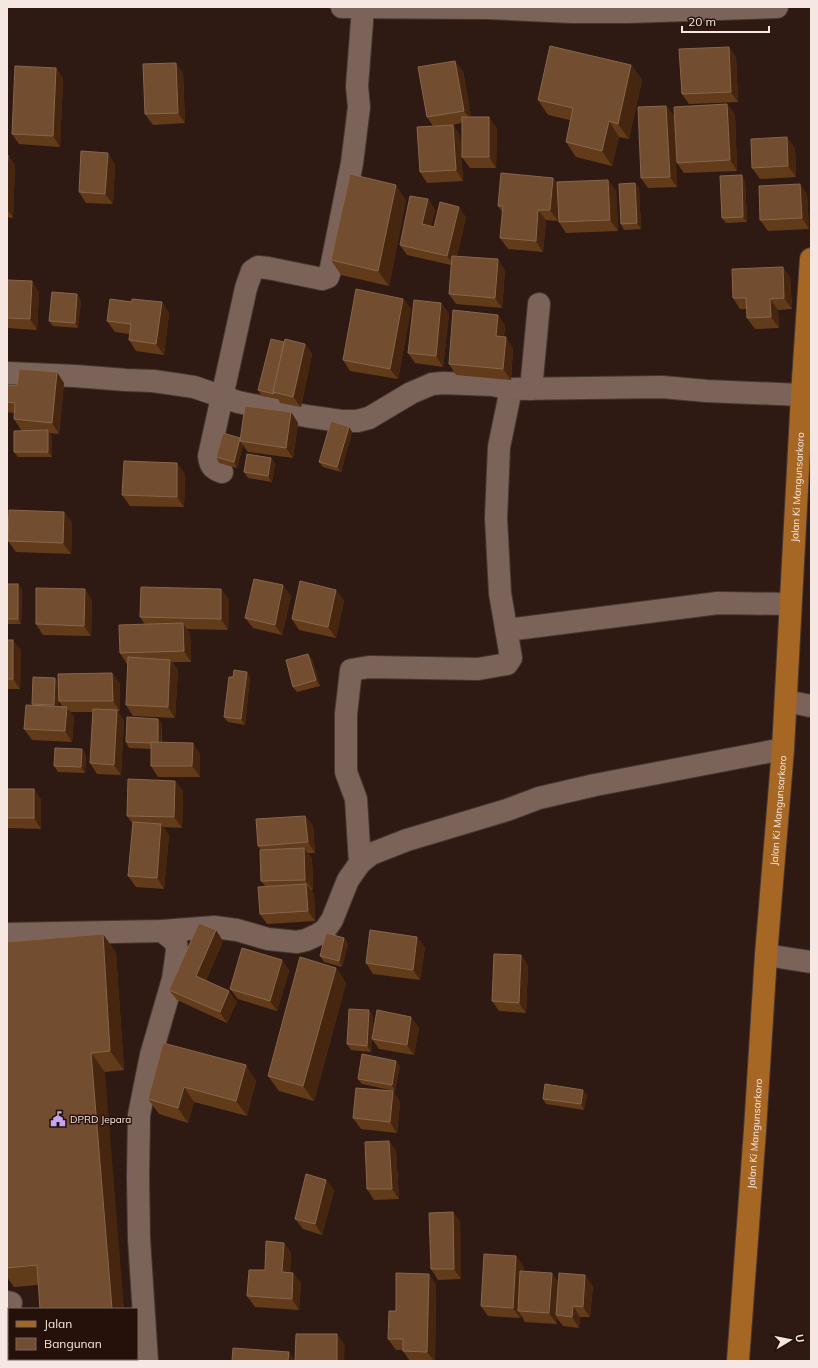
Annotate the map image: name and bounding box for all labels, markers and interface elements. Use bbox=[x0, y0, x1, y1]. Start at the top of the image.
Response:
scale bar bbox=[682, 8, 769, 34]
text: 20 m bbox=[688, 14, 716, 29]
street label: Jalan Ki Mangunsarkoro bbox=[788, 431, 807, 542]
street label: Jalan Ki Mangunsarkoro bbox=[767, 755, 789, 866]
street label: Jalan Ki Mangunsarkoro bbox=[744, 1078, 765, 1189]
public building icon: DPRD Jepara bbox=[49, 1110, 67, 1128]
place label: DPRD Jepara bbox=[70, 1113, 131, 1126]
legend bbox=[8, 1308, 138, 1360]
text: Jalan bbox=[44, 1316, 72, 1331]
north arrow bbox=[770, 1320, 810, 1360]
text: U bbox=[792, 1333, 807, 1343]
text: Bangunan bbox=[44, 1336, 102, 1351]

